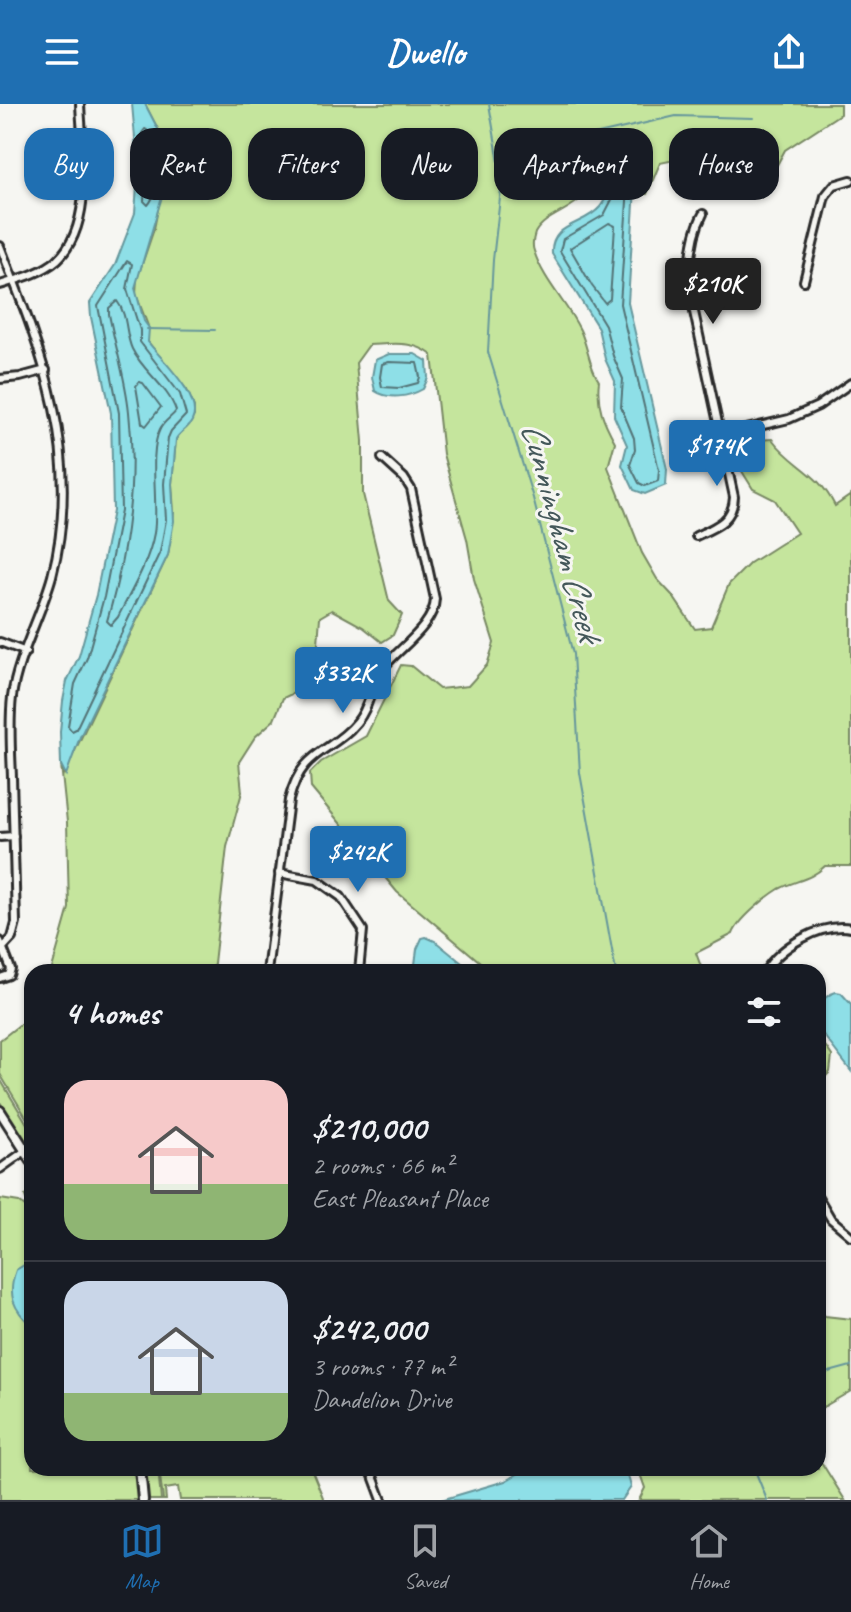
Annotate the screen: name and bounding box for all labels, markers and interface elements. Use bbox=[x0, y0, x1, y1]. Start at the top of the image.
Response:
text: Dwello bbox=[386, 29, 465, 75]
icon: menu bbox=[40, 30, 84, 74]
icon: share bbox=[767, 30, 811, 74]
chip: Buy bbox=[24, 128, 114, 200]
chip: Rent bbox=[130, 128, 232, 200]
chip: Filters bbox=[248, 128, 365, 200]
chip: New bbox=[381, 128, 478, 200]
chip: Apartment bbox=[494, 128, 653, 200]
chip: House bbox=[669, 128, 779, 200]
pin: $210K bbox=[657, 258, 769, 326]
text: $210K bbox=[683, 267, 743, 300]
water label: Cunningham Creek bbox=[511, 417, 615, 651]
pin: $174K bbox=[661, 420, 773, 488]
text: $174K bbox=[687, 429, 747, 462]
pin: $332K bbox=[287, 647, 399, 715]
text: $332K bbox=[313, 656, 373, 689]
pin: $242K bbox=[302, 826, 414, 894]
text: $242K bbox=[328, 835, 388, 868]
icon: filters bbox=[742, 990, 786, 1034]
text: 4 homes bbox=[64, 991, 160, 1034]
text: $210,000 bbox=[312, 1106, 426, 1149]
icon: home bbox=[128, 1112, 224, 1208]
text: 2 rooms · 66 m² bbox=[312, 1149, 453, 1182]
text: East Pleasant Place bbox=[312, 1182, 488, 1215]
text: $242,000 bbox=[312, 1307, 426, 1350]
icon: home bbox=[128, 1313, 224, 1409]
text: 3 rooms · 77 m² bbox=[312, 1350, 453, 1383]
text: Dandelion Drive bbox=[312, 1383, 452, 1416]
tab: Map bbox=[120, 1519, 164, 1595]
tab: Saved bbox=[403, 1519, 447, 1595]
tab: Home bbox=[687, 1519, 731, 1595]

